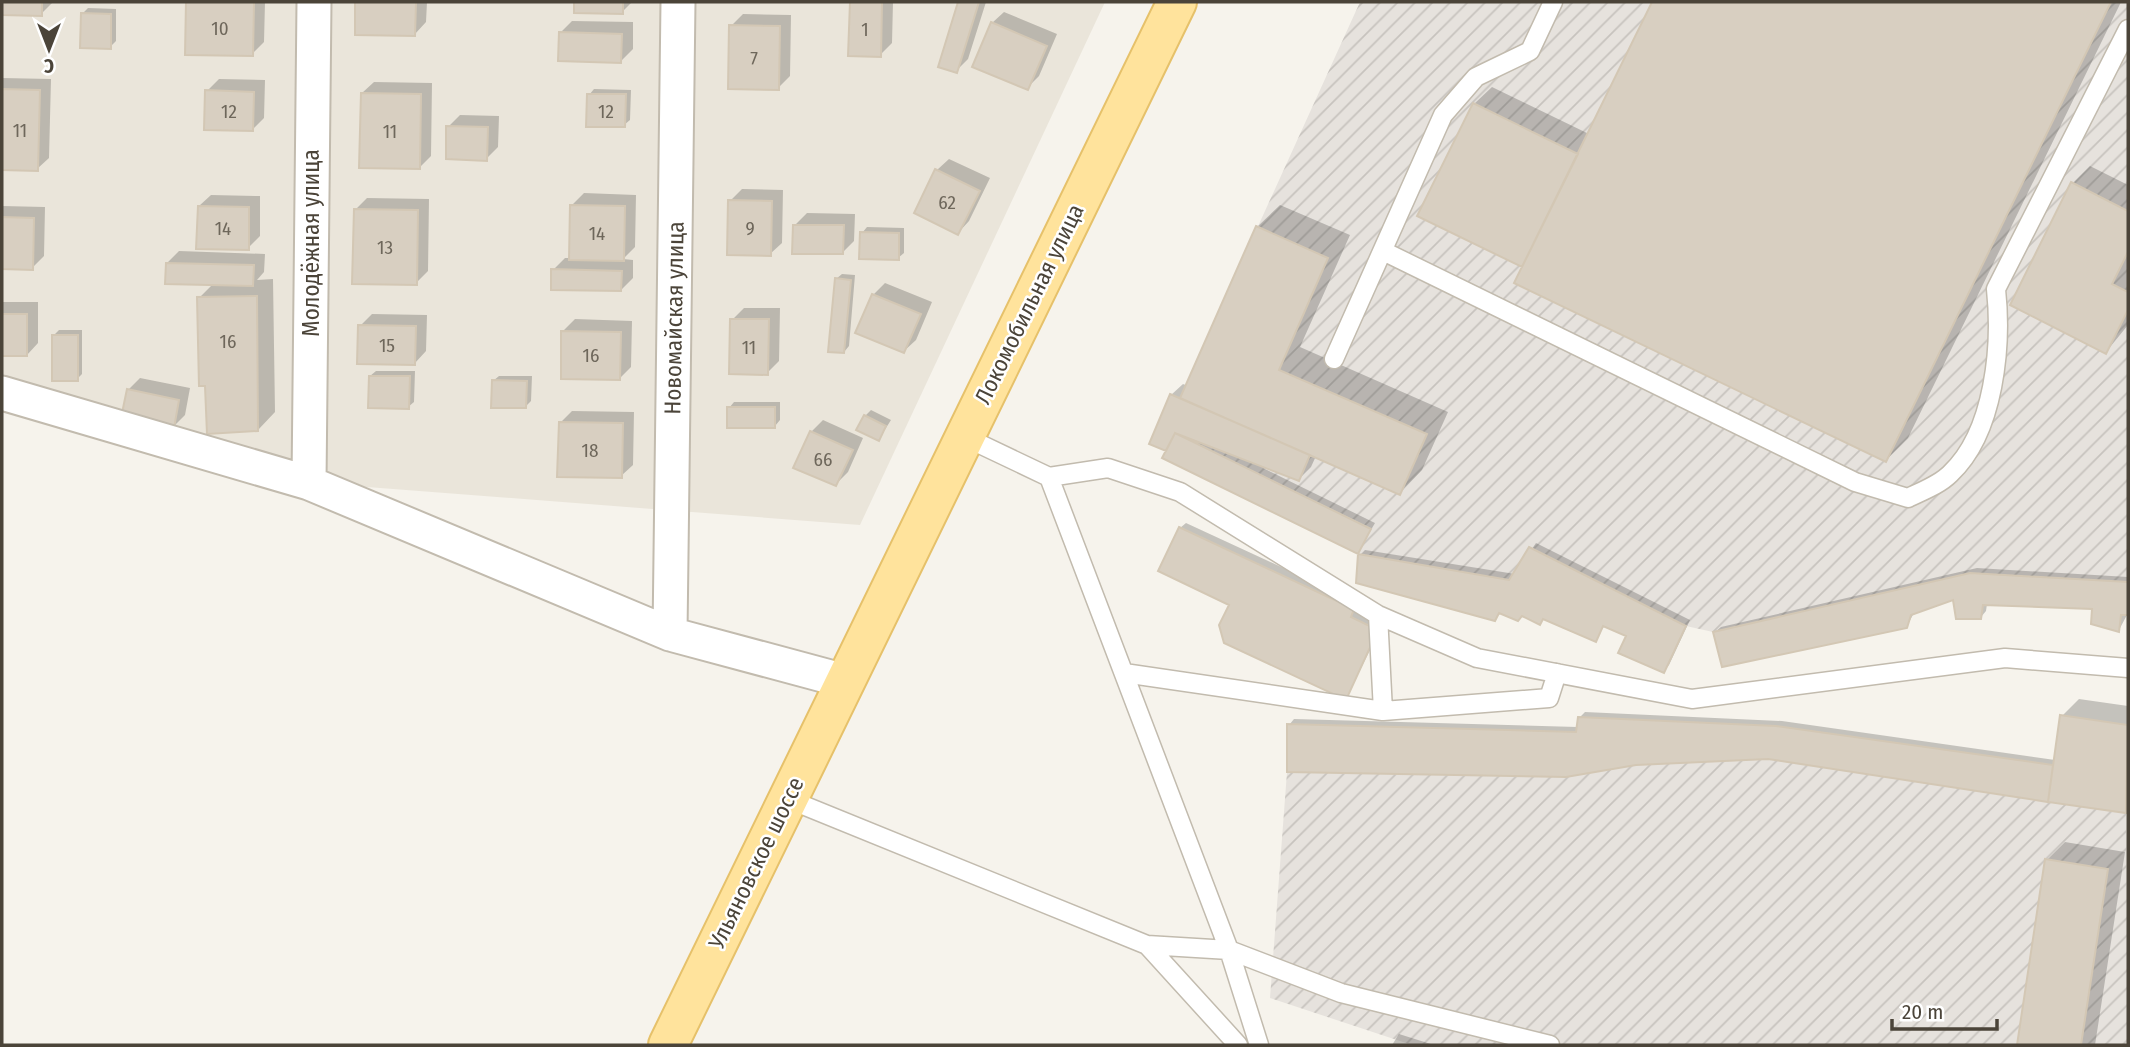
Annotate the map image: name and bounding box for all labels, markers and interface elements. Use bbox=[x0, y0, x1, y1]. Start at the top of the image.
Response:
north arrow bbox=[14, 14, 84, 84]
house number: 10 bbox=[211, 17, 229, 40]
house number: 1 bbox=[861, 18, 869, 41]
house number: 7 bbox=[750, 47, 758, 70]
text: С bbox=[44, 54, 54, 77]
house number: 12 bbox=[221, 100, 237, 123]
house number: 12 bbox=[598, 100, 614, 123]
house number: 11 bbox=[13, 119, 27, 142]
house number: 11 bbox=[383, 120, 397, 143]
street label: Молодёжная улица bbox=[297, 149, 325, 337]
house number: 62 bbox=[938, 191, 956, 214]
street label: Локомобильная улица bbox=[968, 199, 1090, 409]
house number: 14 bbox=[215, 217, 231, 240]
house number: 9 bbox=[745, 217, 755, 240]
street label: Новомайская улица bbox=[658, 221, 690, 415]
house number: 14 bbox=[589, 222, 605, 245]
house number: 13 bbox=[377, 236, 393, 259]
house number: 16 bbox=[220, 330, 236, 353]
house number: 15 bbox=[379, 334, 395, 357]
house number: 11 bbox=[742, 336, 756, 359]
house number: 16 bbox=[583, 344, 599, 367]
house number: 18 bbox=[582, 439, 598, 462]
house number: 66 bbox=[814, 448, 832, 471]
street label: Ульяновское шоссе bbox=[702, 772, 810, 954]
scale bar bbox=[1892, 988, 1997, 1032]
text: 20 m bbox=[1902, 999, 1943, 1025]

